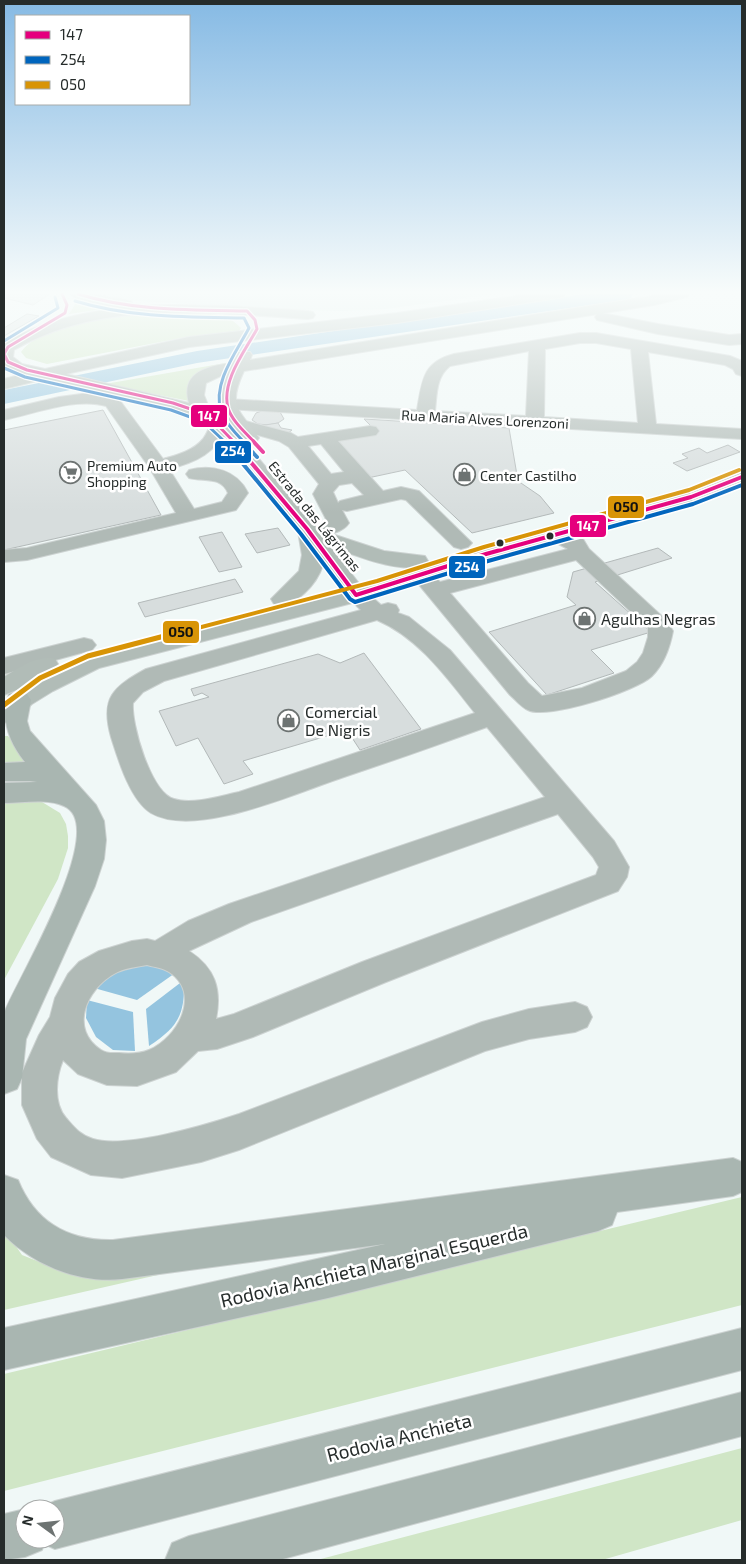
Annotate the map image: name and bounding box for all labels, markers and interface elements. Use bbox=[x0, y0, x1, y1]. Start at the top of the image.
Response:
legend bbox=[15, 15, 190, 105]
text: 147 bbox=[60, 25, 83, 43]
text: 254 bbox=[60, 50, 86, 68]
text: 050 bbox=[60, 75, 86, 93]
line badge: 147 bbox=[190, 404, 228, 428]
street label: Rua Maria Alves Lorenzoni bbox=[401, 406, 569, 432]
text: 147 bbox=[198, 407, 221, 424]
line badge: 254 bbox=[214, 440, 252, 464]
text: 254 bbox=[221, 442, 245, 459]
place label: Premium Auto Shopping bbox=[87, 457, 177, 490]
street label: Estrada das Lágrimas bbox=[265, 457, 365, 575]
supermarket icon: Premium Auto Shopping bbox=[59, 461, 83, 485]
shop icon: Center Castilho bbox=[452, 463, 476, 487]
place label: Center Castilho bbox=[480, 467, 577, 484]
line badge: 050 bbox=[607, 495, 645, 519]
text: 050 bbox=[613, 498, 639, 515]
line badge: 147 bbox=[569, 514, 607, 538]
text: 147 bbox=[577, 517, 600, 534]
unlabelled marker bbox=[545, 531, 555, 541]
unlabelled marker bbox=[495, 538, 505, 548]
line badge: 254 bbox=[448, 555, 486, 579]
text: 254 bbox=[455, 558, 479, 575]
shop icon: Agulhas Negras bbox=[573, 606, 597, 630]
place label: Agulhas Negras bbox=[601, 609, 716, 628]
line badge: 050 bbox=[162, 620, 200, 644]
text: 050 bbox=[168, 623, 194, 640]
place label: Comercial De Nigris bbox=[305, 702, 378, 739]
shop icon: Comercial De Nigris bbox=[277, 708, 301, 732]
street label: Rodovia Anchieta Marginal Esquerda bbox=[218, 1218, 530, 1312]
street label: Rodovia Anchieta bbox=[324, 1408, 474, 1466]
north arrow bbox=[15, 1499, 65, 1549]
text: N bbox=[17, 1513, 36, 1528]

